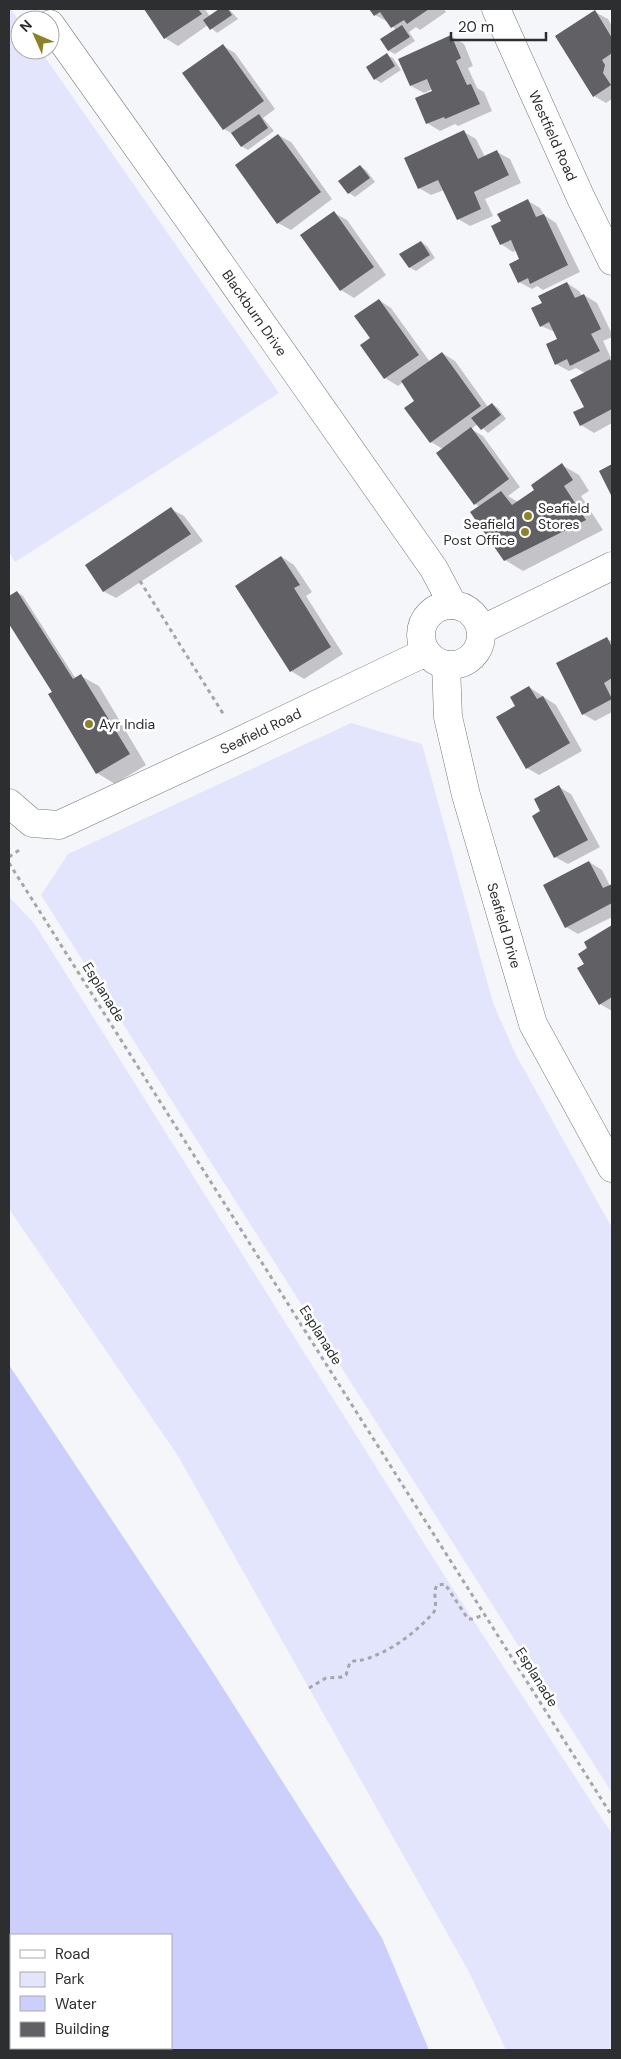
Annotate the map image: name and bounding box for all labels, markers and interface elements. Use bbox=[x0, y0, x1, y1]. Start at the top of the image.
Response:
north arrow bbox=[10, 10, 60, 60]
scale bar bbox=[451, 10, 546, 42]
text: N bbox=[16, 16, 36, 36]
text: 20 m bbox=[458, 17, 494, 37]
street label: Westfield Road bbox=[525, 88, 581, 184]
street label: Blackburn Drive bbox=[218, 266, 291, 360]
place label: Seafield Stores bbox=[538, 499, 589, 533]
marker: Seafield Stores bbox=[522, 510, 534, 522]
place label: Seafield Post Office bbox=[444, 515, 515, 549]
marker: Seafield Post Office bbox=[519, 526, 531, 538]
street label: Seafield Road bbox=[217, 704, 304, 758]
place label: Ayr India bbox=[99, 715, 155, 733]
marker: Ayr India bbox=[83, 718, 95, 730]
street label: Seafield Drive bbox=[483, 881, 525, 970]
street label: Esplanade bbox=[79, 959, 129, 1025]
street label: Esplanade bbox=[296, 1302, 346, 1368]
street label: Esplanade bbox=[512, 1644, 562, 1710]
legend bbox=[10, 1934, 172, 2049]
text: Road bbox=[55, 1944, 90, 1964]
text: Park bbox=[55, 1969, 85, 1989]
text: Water bbox=[55, 1994, 97, 2014]
text: Building bbox=[55, 2019, 110, 2039]

